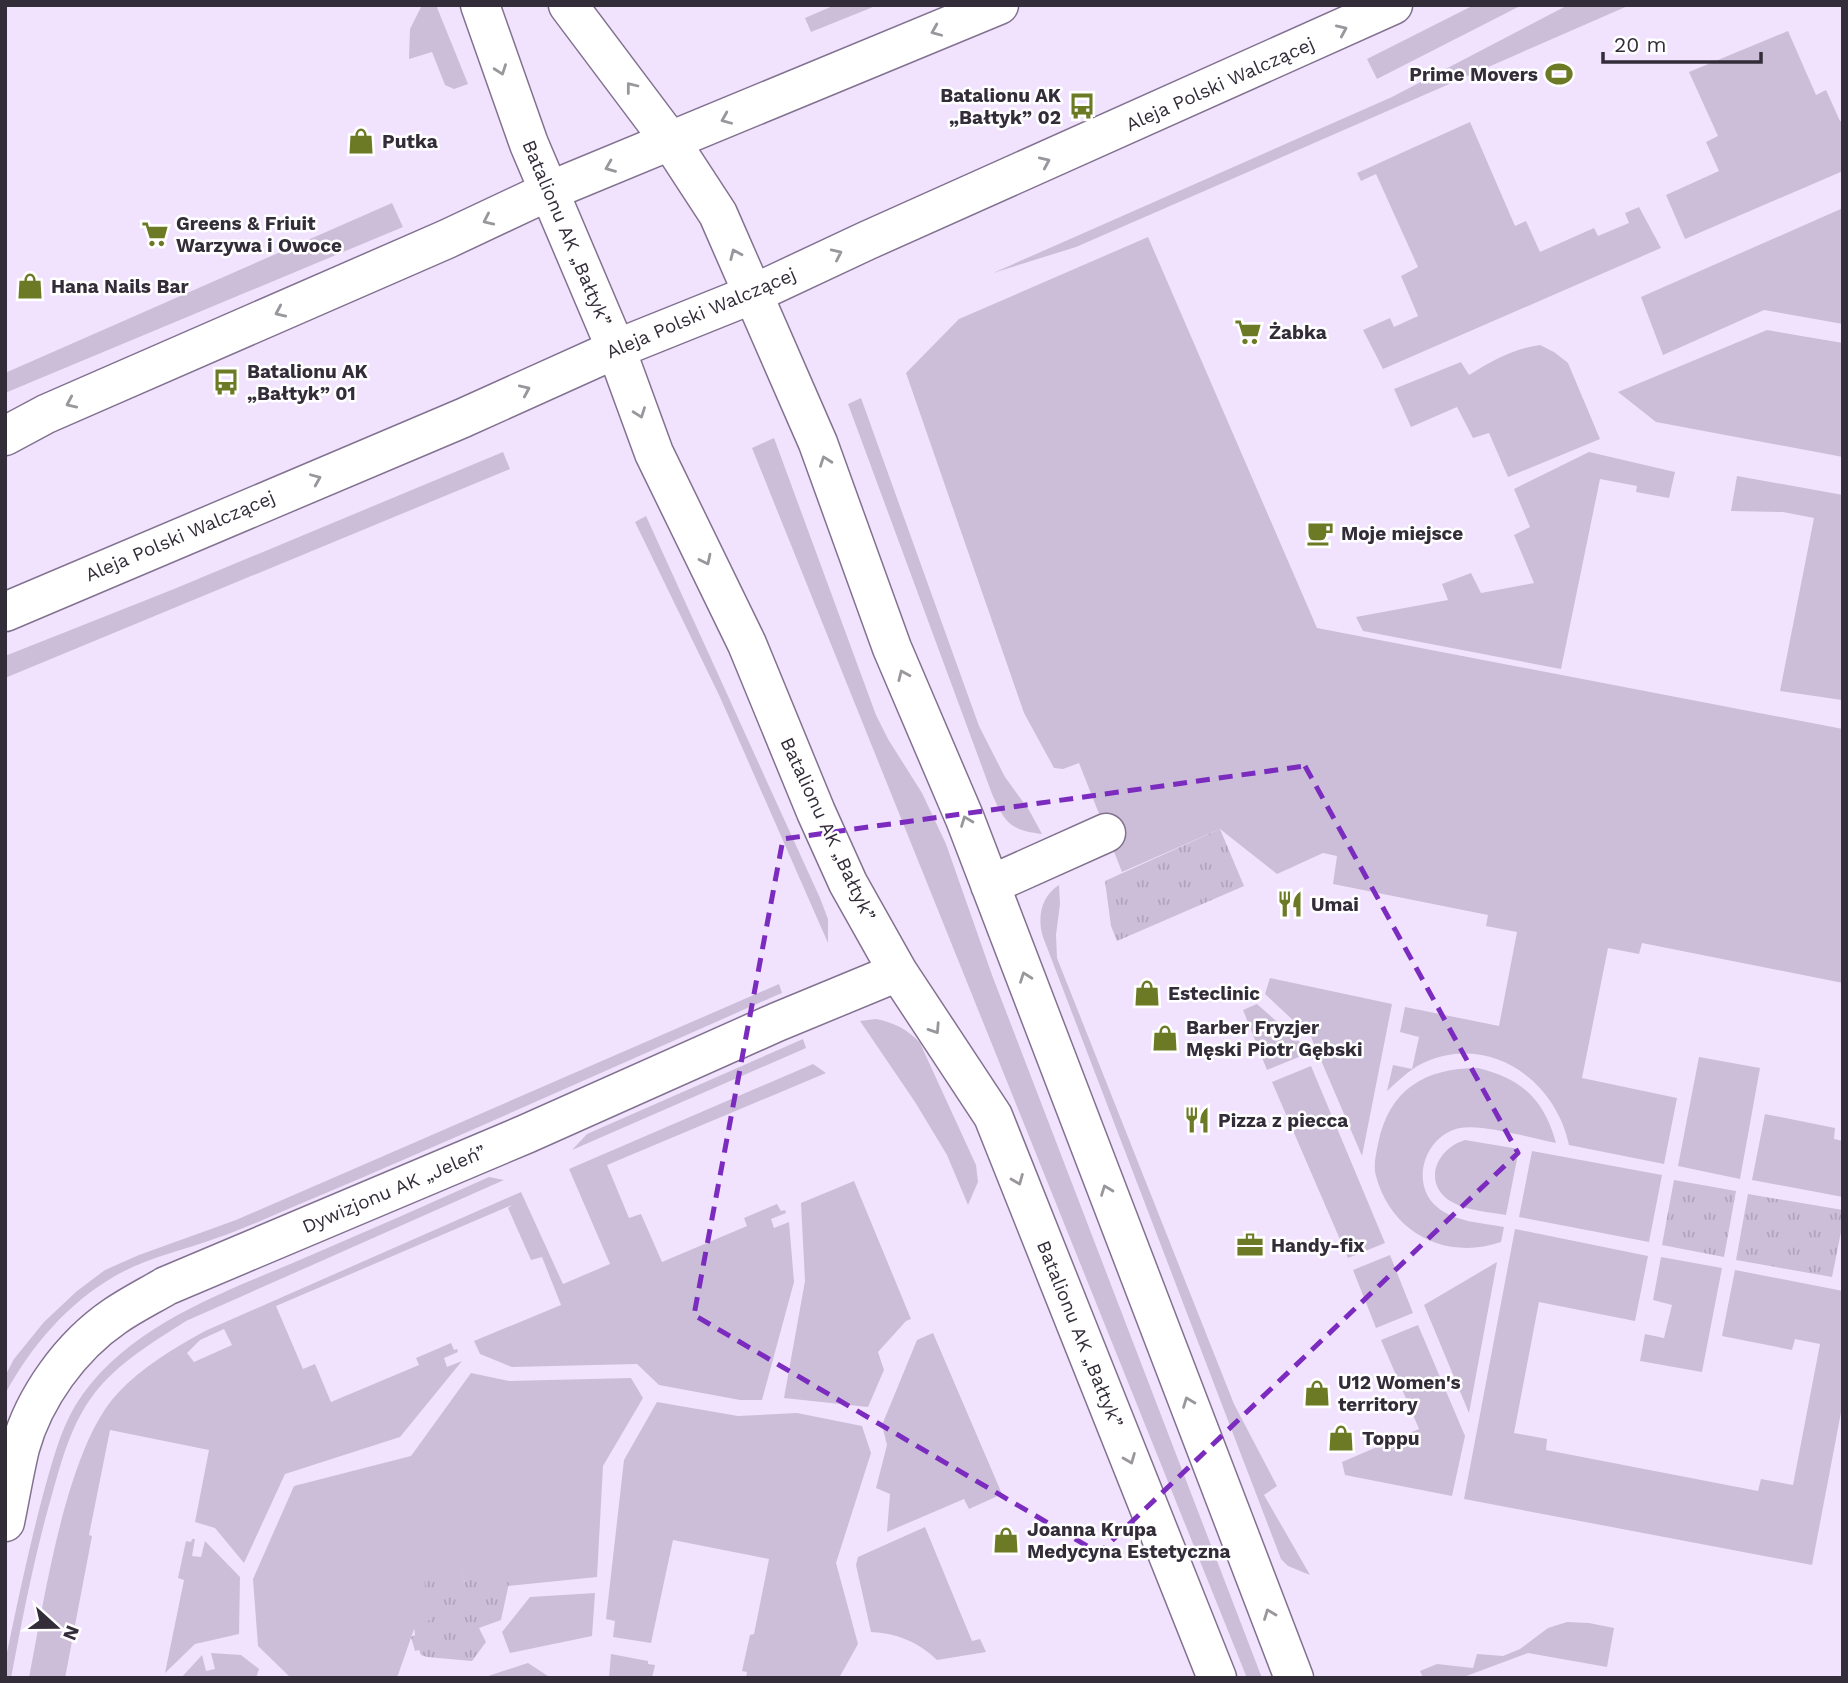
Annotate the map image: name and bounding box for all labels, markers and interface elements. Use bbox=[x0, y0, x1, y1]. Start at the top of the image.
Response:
scale bar bbox=[1603, 21, 1760, 65]
one-way arrow bbox=[931, 23, 943, 37]
one-way arrow bbox=[1335, 24, 1347, 38]
street label: Aleja Polski Walczącej bbox=[1122, 32, 1318, 136]
text: 20 m bbox=[1614, 32, 1666, 57]
sports icon: Prime Movers bbox=[1544, 59, 1574, 89]
one-way arrow bbox=[493, 63, 507, 75]
place label: Prime Movers bbox=[1409, 63, 1538, 86]
one-way arrow bbox=[626, 82, 639, 95]
place label: Batalionu AK „Bałtyk” 02 bbox=[940, 84, 1061, 129]
bus stop icon: Batalionu AK „Bałtyk” 02 bbox=[1067, 91, 1097, 121]
one-way arrow bbox=[721, 111, 733, 125]
shop icon: Putka bbox=[346, 126, 376, 156]
place label: Putka bbox=[382, 130, 438, 153]
street label: Batalionu AK „Bałtyk” bbox=[517, 137, 617, 329]
one-way arrow bbox=[1038, 156, 1050, 170]
one-way arrow bbox=[605, 158, 617, 172]
place label: Greens & Friuit Warzywa i Owoce bbox=[176, 212, 342, 257]
one-way arrow bbox=[483, 212, 495, 226]
supermarket icon: Greens & Friuit Warzywa i Owoce bbox=[140, 219, 170, 249]
one-way arrow bbox=[729, 249, 743, 261]
one-way arrow bbox=[830, 249, 842, 263]
street label: Aleja Polski Walczącej bbox=[603, 263, 799, 363]
shop icon: Hana Nails Bar bbox=[15, 271, 45, 301]
place label: Hana Nails Bar bbox=[51, 275, 189, 298]
one-way arrow bbox=[274, 304, 287, 318]
supermarket icon: Żabka bbox=[1233, 317, 1263, 347]
place label: Żabka bbox=[1269, 321, 1327, 344]
place label: Batalionu AK „Bałtyk” 01 bbox=[247, 360, 368, 405]
bus stop icon: Batalionu AK „Bałtyk” 01 bbox=[211, 367, 241, 397]
one-way arrow bbox=[518, 384, 530, 398]
one-way arrow bbox=[66, 395, 78, 409]
one-way arrow bbox=[631, 407, 645, 419]
one-way arrow bbox=[819, 456, 833, 468]
one-way arrow bbox=[309, 473, 321, 487]
street label: Aleja Polski Walczącej bbox=[82, 486, 278, 586]
cafe icon: Moje miejsce bbox=[1305, 518, 1335, 548]
place label: Moje miejsce bbox=[1341, 522, 1463, 545]
one-way arrow bbox=[698, 553, 712, 565]
one-way arrow bbox=[897, 669, 911, 682]
street label: Batalionu AK „Bałtyk” bbox=[775, 734, 881, 924]
one-way arrow bbox=[960, 816, 974, 828]
restaurant icon: Umai bbox=[1275, 889, 1305, 919]
place label: Umai bbox=[1311, 893, 1359, 916]
one-way arrow bbox=[1019, 971, 1033, 983]
shop icon: Esteclinic bbox=[1132, 978, 1162, 1008]
place label: Esteclinic bbox=[1168, 982, 1260, 1005]
place label: Barber Fryzjer Męski Piotr Gębski bbox=[1186, 1016, 1362, 1061]
one-way arrow bbox=[926, 1021, 939, 1034]
shop icon: Barber Fryzjer Męski Piotr Gębski bbox=[1150, 1023, 1180, 1053]
restaurant icon: Pizza z piecca bbox=[1182, 1105, 1212, 1135]
place label: Pizza z piecca bbox=[1218, 1109, 1348, 1132]
street label: Dywizjonu AK „Jeleń” bbox=[299, 1140, 489, 1238]
one-way arrow bbox=[1010, 1173, 1024, 1185]
one-way arrow bbox=[1100, 1184, 1114, 1196]
office icon: Handy-fix bbox=[1235, 1230, 1265, 1260]
place label: Handy-fix bbox=[1271, 1234, 1365, 1257]
street label: Batalionu AK „Bałtyk” bbox=[1032, 1237, 1128, 1431]
place label: U12 Women's territory bbox=[1338, 1371, 1461, 1416]
shop icon: U12 Women's territory bbox=[1302, 1378, 1332, 1408]
one-way arrow bbox=[1182, 1396, 1196, 1408]
shop icon: Toppu bbox=[1326, 1423, 1356, 1453]
place label: Toppu bbox=[1362, 1427, 1420, 1450]
one-way arrow bbox=[1121, 1452, 1135, 1464]
place label: Joanna Krupa Medycyna Estetyczna bbox=[1027, 1518, 1231, 1563]
shop icon: Joanna Krupa Medycyna Estetyczna bbox=[991, 1525, 1021, 1555]
north arrow bbox=[21, 1592, 91, 1662]
one-way arrow bbox=[1264, 1609, 1278, 1621]
text: N bbox=[58, 1622, 85, 1644]

